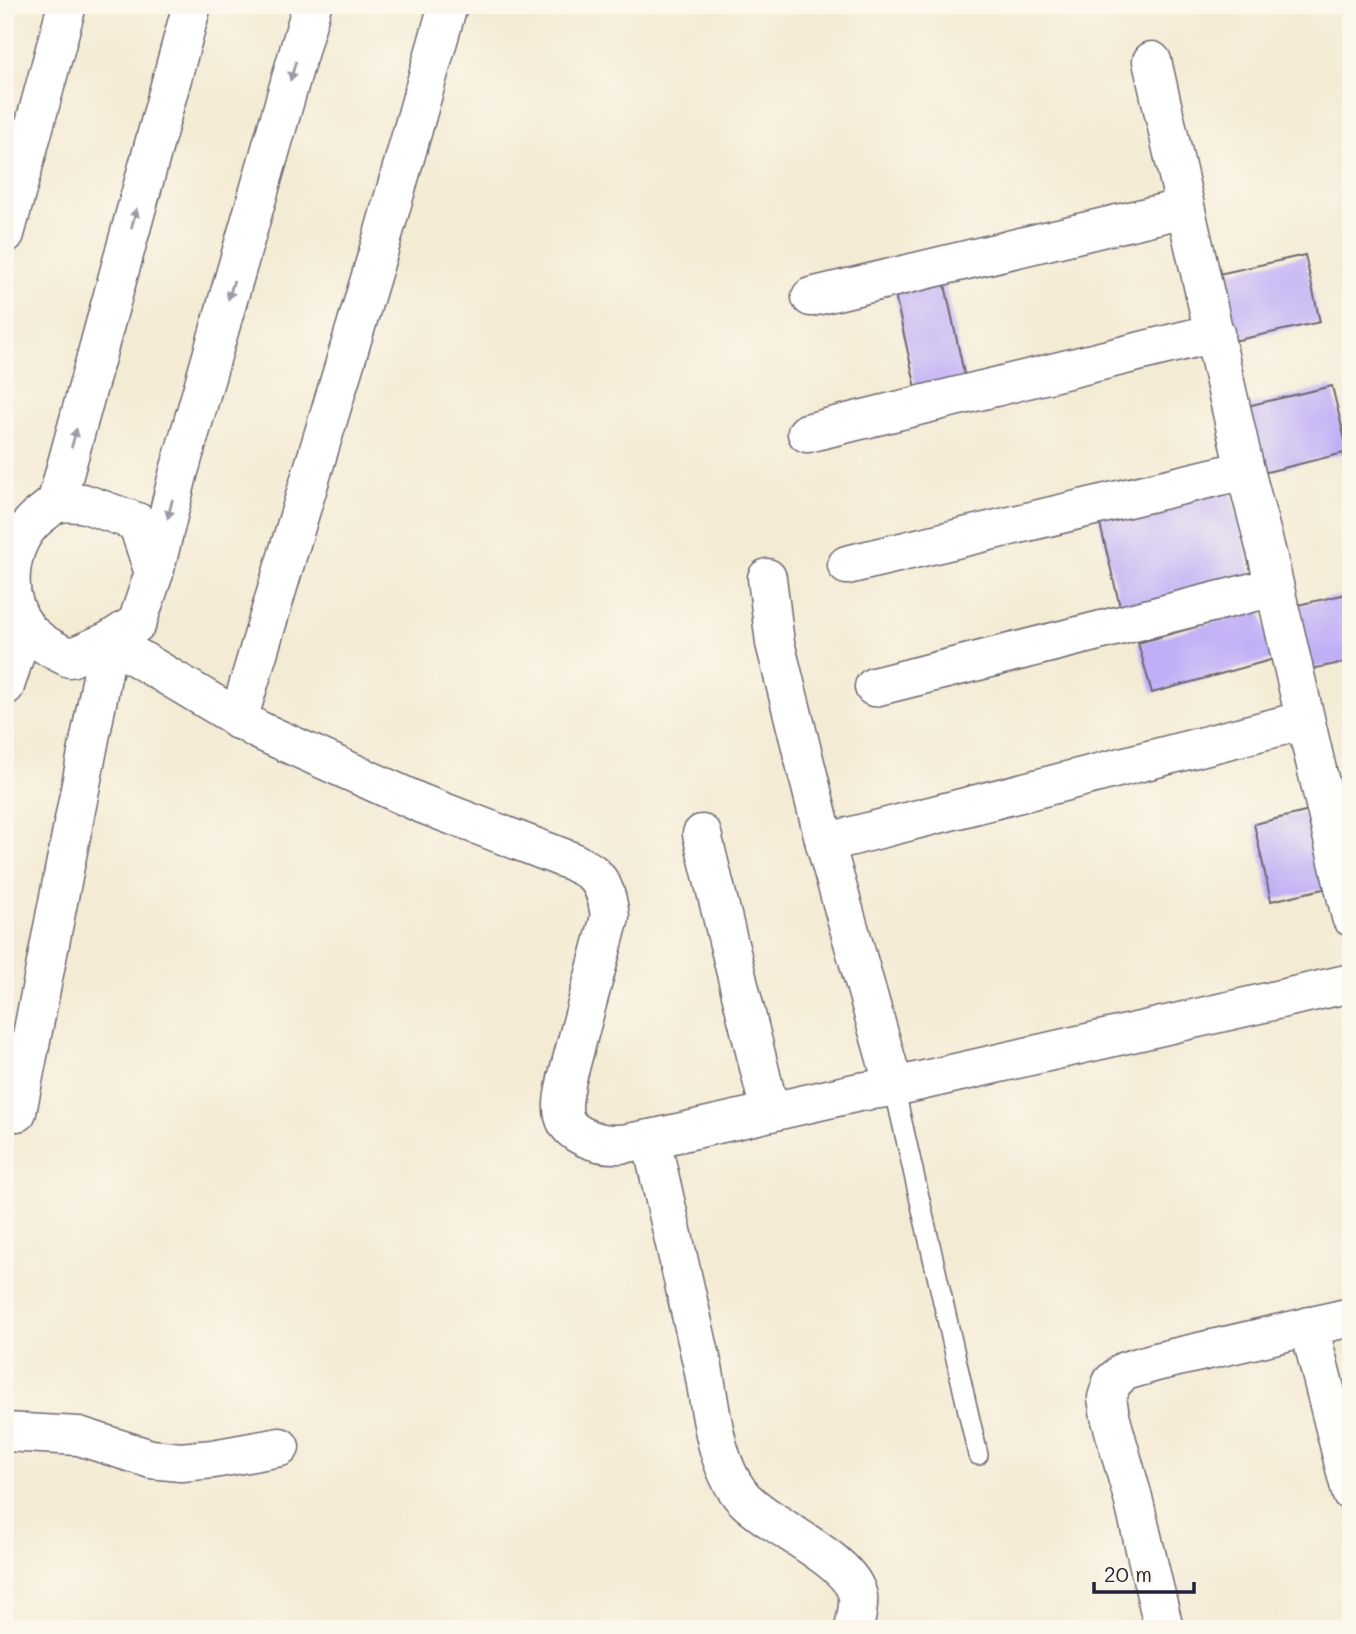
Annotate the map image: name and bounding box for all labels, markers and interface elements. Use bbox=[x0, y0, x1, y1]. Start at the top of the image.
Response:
one-way arrow bbox=[288, 61, 298, 82]
one-way arrow bbox=[129, 207, 140, 229]
one-way arrow bbox=[225, 279, 236, 301]
one-way arrow bbox=[69, 427, 80, 449]
one-way arrow bbox=[164, 498, 175, 520]
scale bar bbox=[1094, 1550, 1193, 1594]
text: 20 m bbox=[1104, 1560, 1152, 1587]

